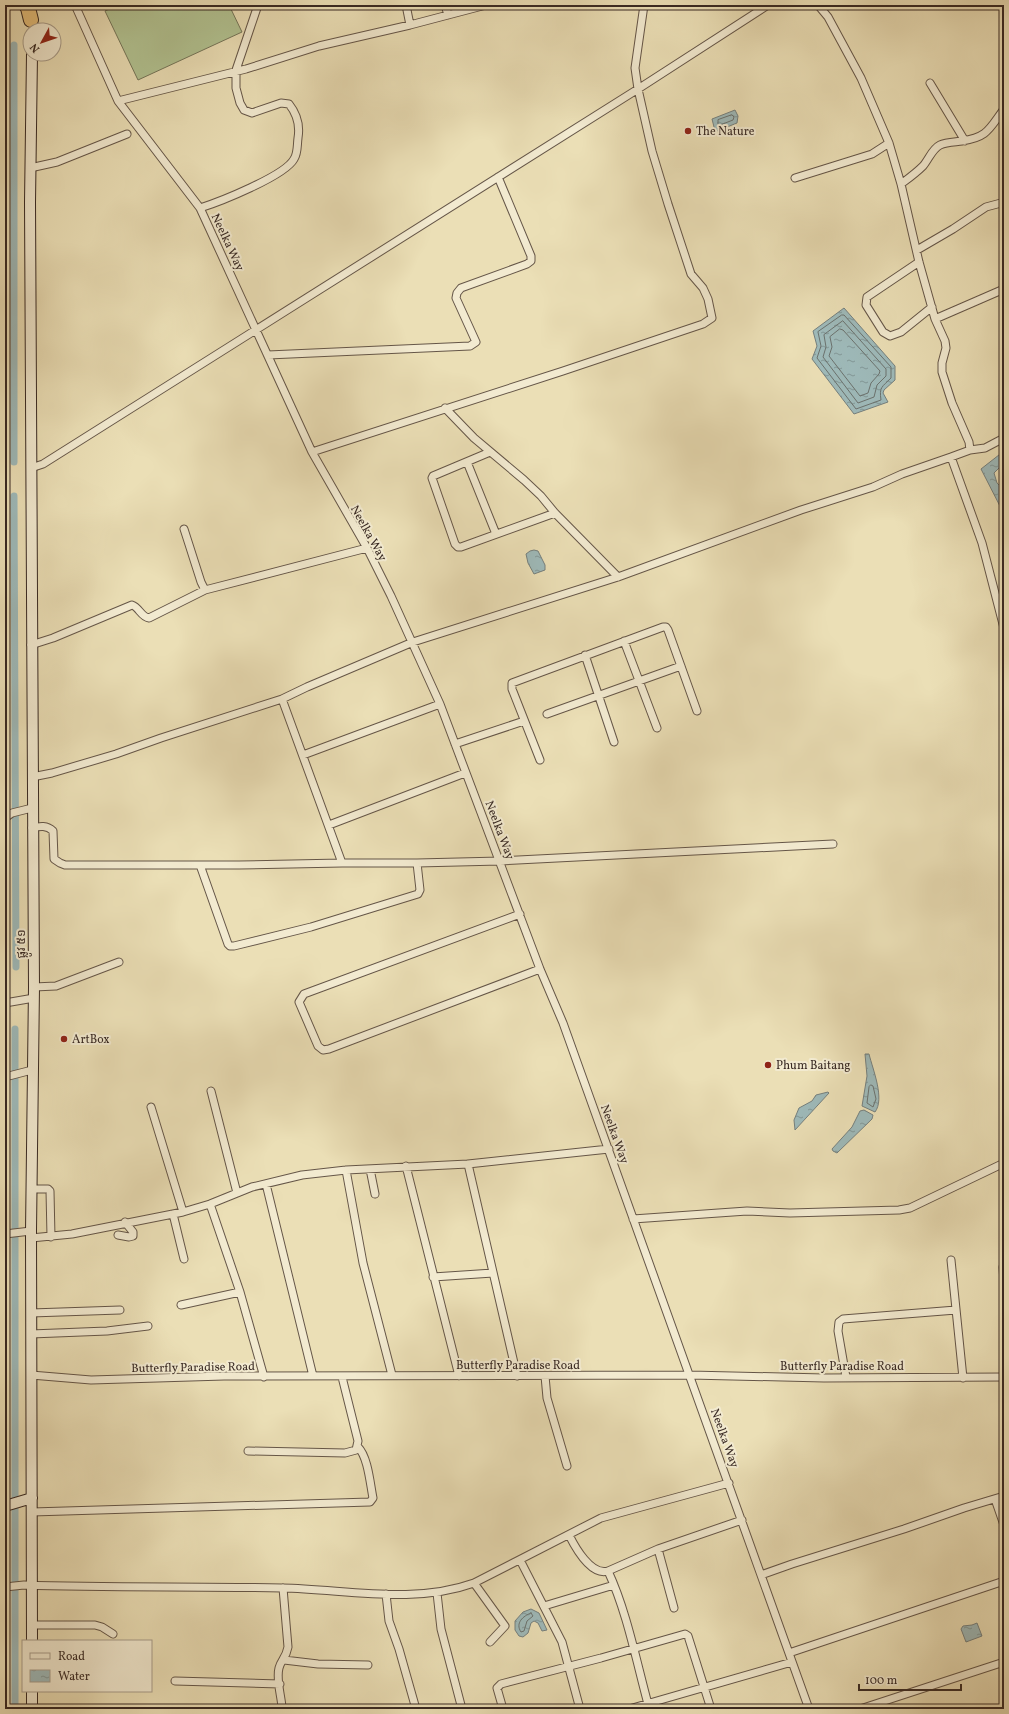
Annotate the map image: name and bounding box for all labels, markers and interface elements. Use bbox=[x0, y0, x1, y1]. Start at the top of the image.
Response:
north arrow bbox=[22, 22, 62, 62]
text: N bbox=[27, 40, 44, 55]
place label: The Nature bbox=[696, 124, 755, 140]
marker: The Nature bbox=[683, 126, 693, 136]
street label: Neelka Way bbox=[207, 211, 248, 274]
street label: Neelka Way bbox=[346, 503, 390, 565]
street label: Neelka Way bbox=[481, 799, 518, 863]
street label: ផ្លូវ ៥១ bbox=[14, 929, 32, 959]
place label: ArtBox bbox=[72, 1032, 110, 1048]
marker: ArtBox bbox=[59, 1034, 69, 1044]
place label: Phum Baitang bbox=[776, 1058, 850, 1074]
marker: Phum Baitang bbox=[763, 1060, 773, 1070]
street label: Neelka Way bbox=[596, 1103, 632, 1167]
street label: Butterfly Paradise Road bbox=[456, 1358, 580, 1374]
street label: Butterfly Paradise Road bbox=[131, 1359, 255, 1377]
street label: Butterfly Paradise Road bbox=[780, 1359, 904, 1375]
street label: Neelka Way bbox=[706, 1407, 742, 1471]
legend bbox=[22, 1640, 152, 1692]
text: Road bbox=[58, 1649, 85, 1665]
scale bar bbox=[859, 1666, 961, 1692]
text: Water bbox=[58, 1669, 90, 1685]
text: 100 m bbox=[865, 1673, 898, 1689]

